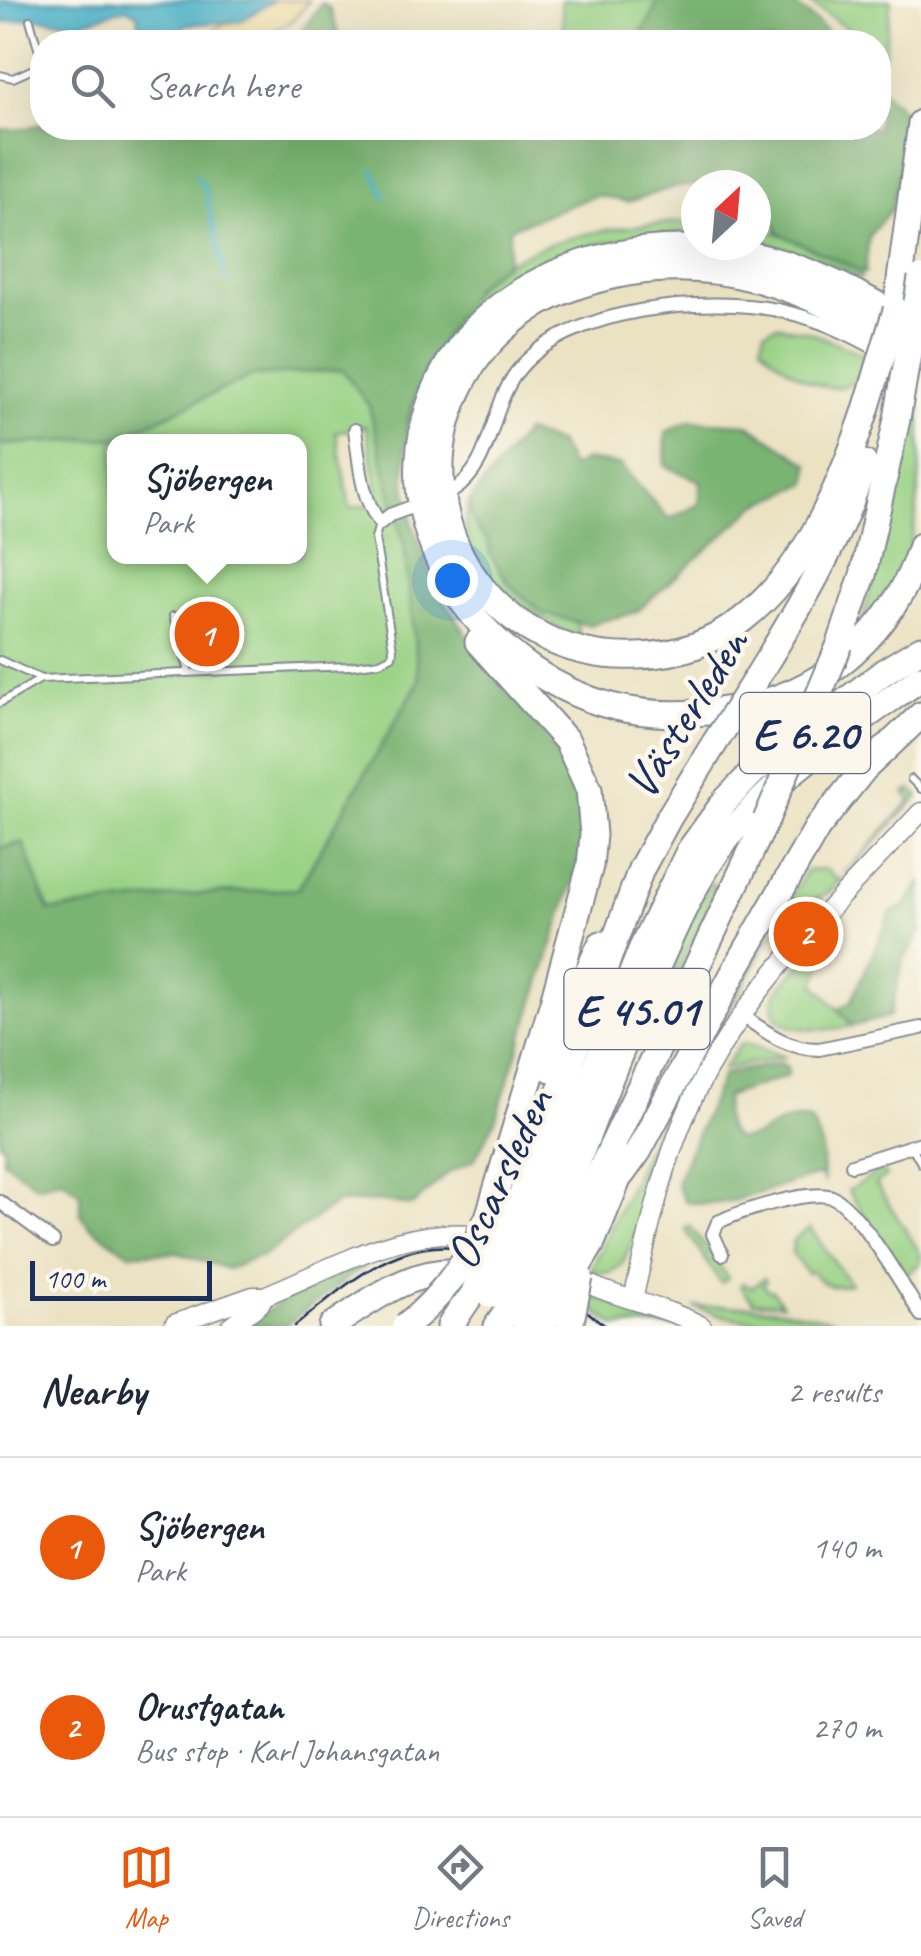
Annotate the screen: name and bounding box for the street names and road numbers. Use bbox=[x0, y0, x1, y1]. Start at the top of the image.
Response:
street label: Västerleden bbox=[610, 615, 763, 810]
road number: E 6.20 bbox=[740, 693, 870, 773]
road number: E 45.01 bbox=[564, 969, 710, 1049]
street label: Oscarsleden bbox=[431, 1078, 567, 1278]

